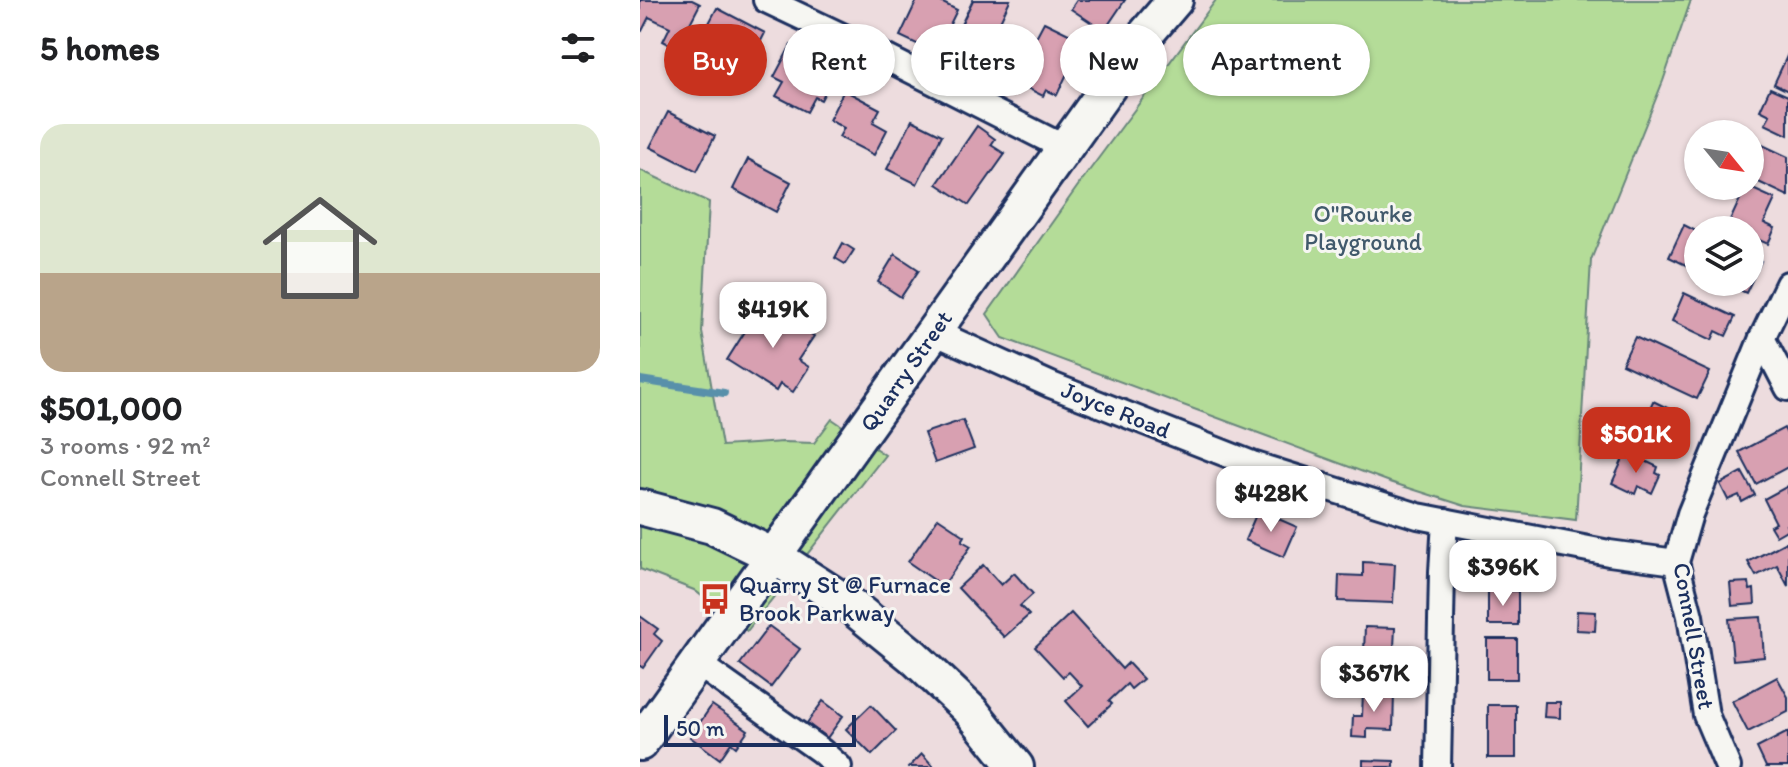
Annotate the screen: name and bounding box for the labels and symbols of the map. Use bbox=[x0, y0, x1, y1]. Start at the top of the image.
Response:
north arrow bbox=[1684, 120, 1764, 200]
park label: O"Rourke Playground bbox=[1304, 199, 1422, 256]
pin: $419K bbox=[717, 282, 829, 350]
street label: Quarry Street bbox=[853, 305, 958, 437]
street label: Joyce Road bbox=[1057, 375, 1175, 445]
pin: $501K bbox=[1580, 407, 1692, 475]
pin: $428K bbox=[1215, 466, 1327, 534]
pin: $396K bbox=[1447, 540, 1559, 608]
street label: Connell Street bbox=[1667, 560, 1722, 711]
place label: Quarry St @ Furnace Brook Parkway bbox=[739, 570, 951, 627]
bus stop icon: Quarry St @ Furnace Brook Parkway bbox=[698, 582, 732, 616]
pin: $367K bbox=[1318, 646, 1430, 714]
scale bar bbox=[664, 711, 856, 747]

